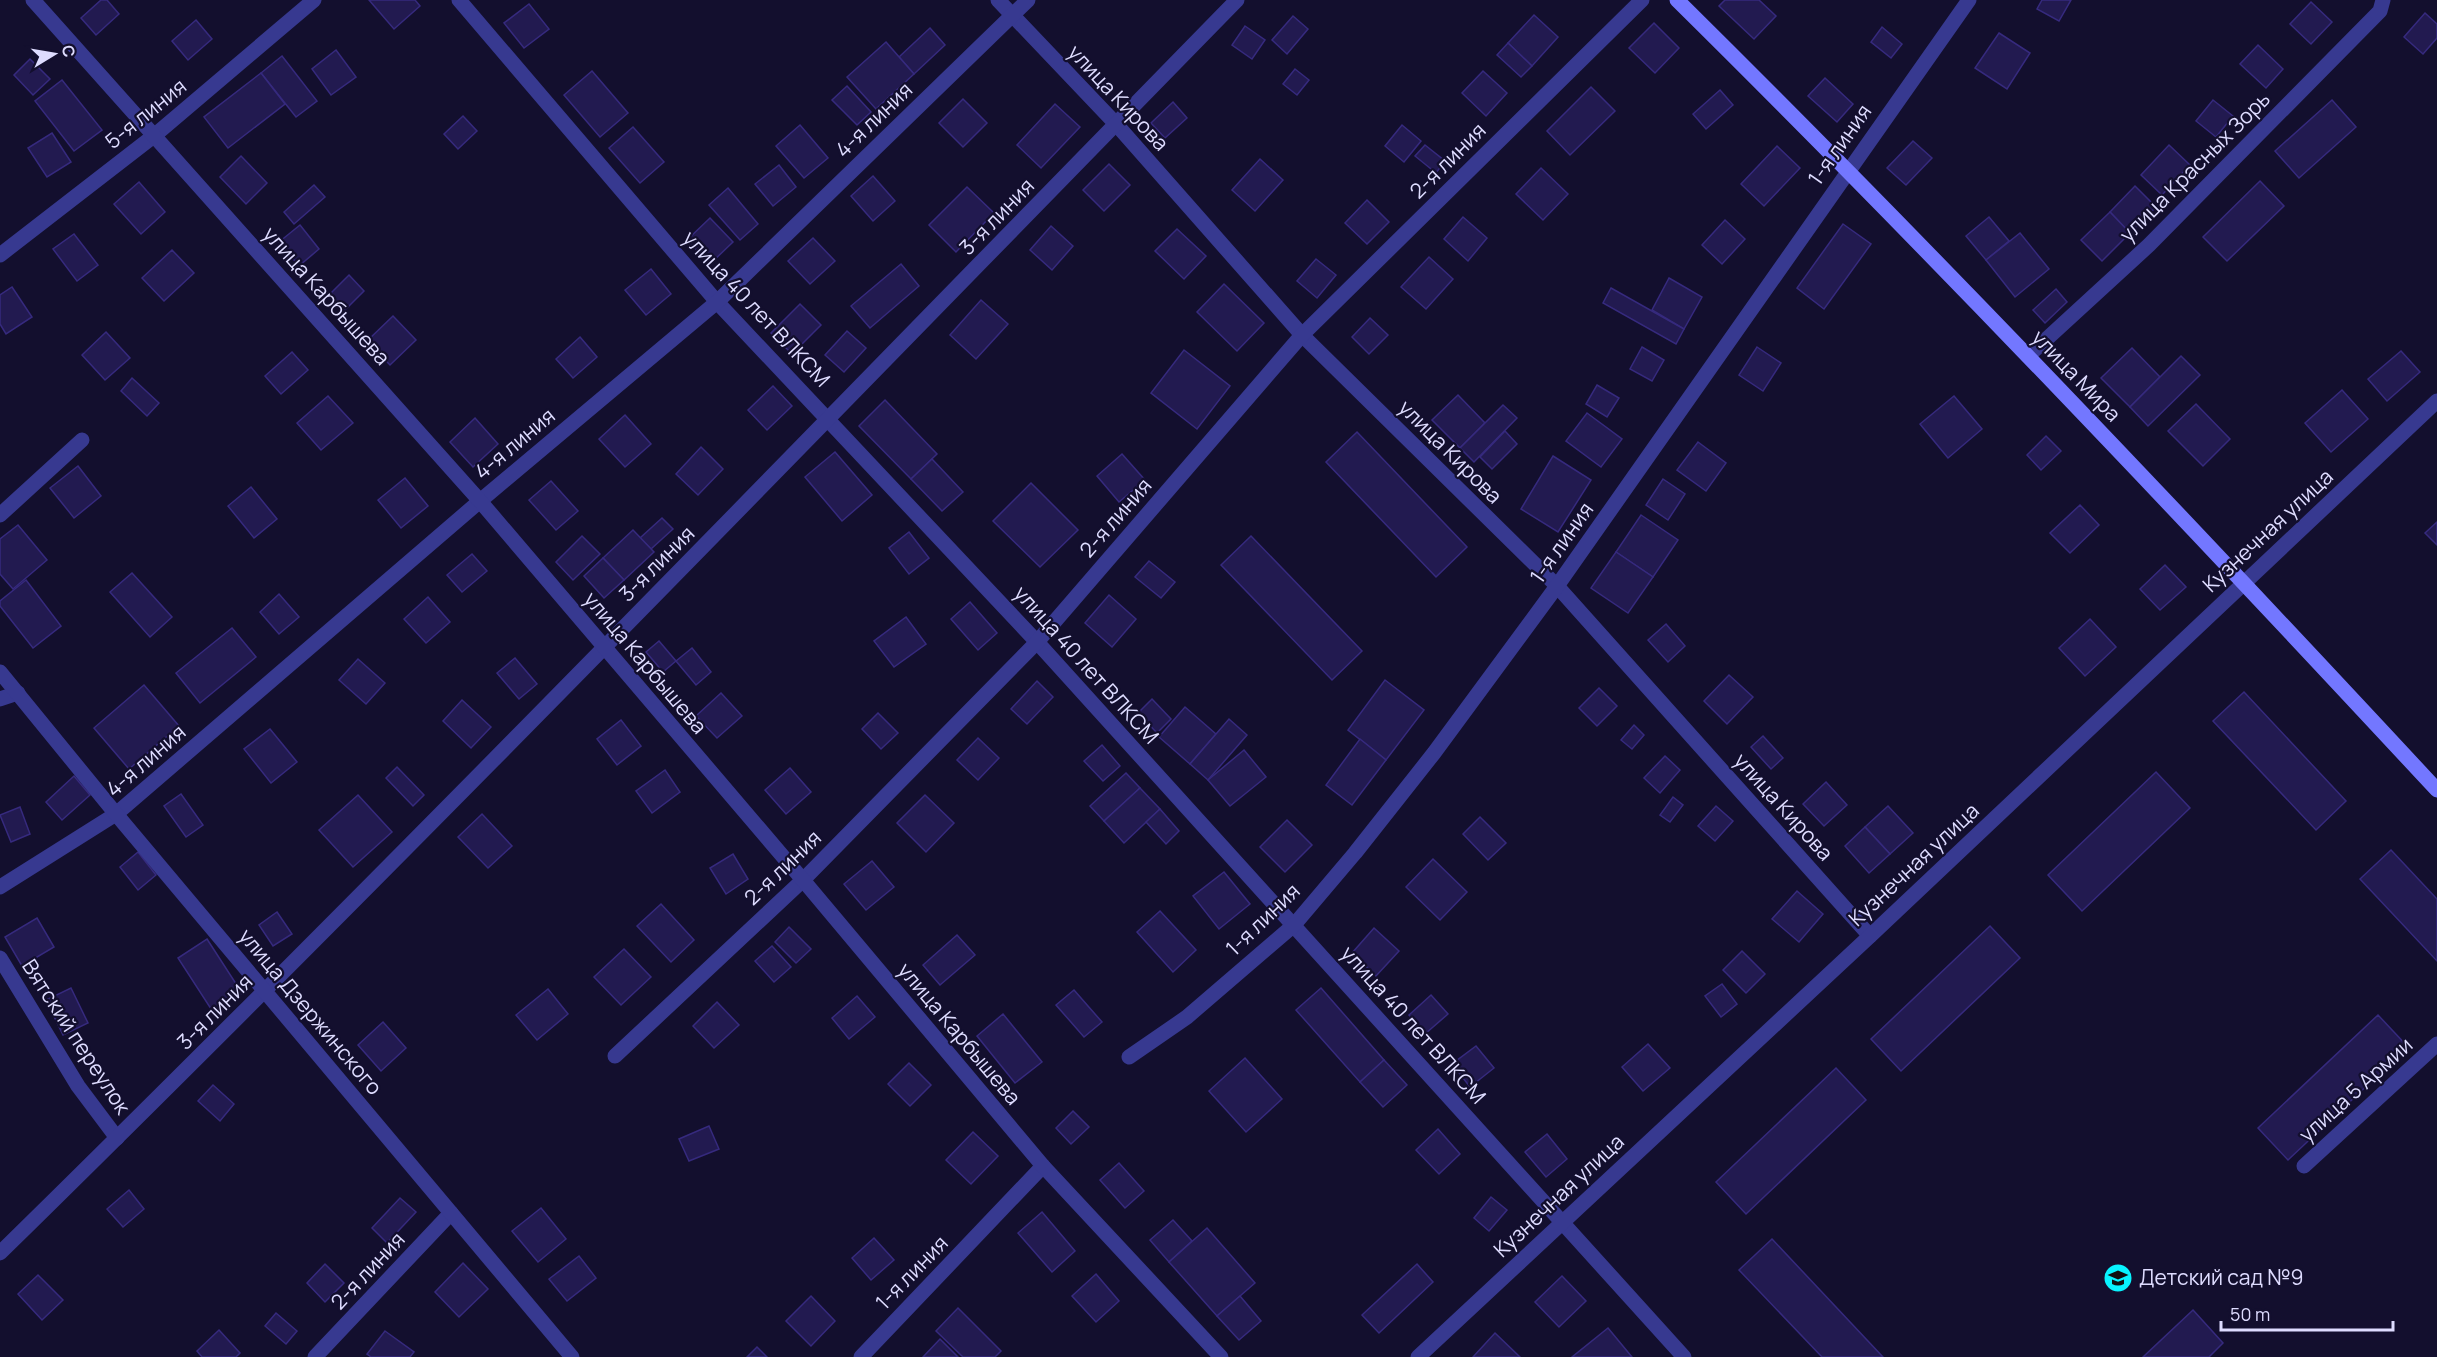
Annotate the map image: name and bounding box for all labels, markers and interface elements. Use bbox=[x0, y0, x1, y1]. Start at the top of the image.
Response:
north arrow bbox=[24, 24, 84, 84]
street label: улица Кирова bbox=[1062, 38, 1175, 156]
text: С bbox=[57, 43, 81, 59]
street label: 5-я линия bbox=[99, 72, 192, 155]
street label: 4-я линия bbox=[829, 76, 918, 163]
street label: улица Красных Зорь bbox=[2113, 85, 2276, 248]
street label: 1-я линия bbox=[1801, 98, 1877, 190]
street label: 2-я линия bbox=[1403, 116, 1491, 204]
street label: 3-я линия bbox=[953, 172, 1040, 261]
street label: улица Карбышева bbox=[257, 220, 397, 371]
street label: улица 40 лет ВЛКСМ bbox=[677, 224, 837, 392]
street label: улица Мира bbox=[2026, 323, 2128, 427]
street label: улица Кирова bbox=[1393, 393, 1509, 509]
street label: 4-я линия bbox=[468, 401, 561, 485]
street label: Кузнечная улица bbox=[2196, 463, 2338, 598]
street label: 2-я линия bbox=[1073, 472, 1157, 563]
street label: 1-я линия bbox=[1523, 496, 1599, 588]
street label: 3-я линия bbox=[612, 519, 700, 607]
street label: улица 40 лет ВЛКСМ bbox=[1008, 579, 1165, 749]
street label: улица Карбышева bbox=[578, 585, 714, 739]
street label: 4-я линия bbox=[100, 718, 191, 803]
street label: улица Кирова bbox=[1728, 747, 1840, 866]
street label: Кузнечная улица bbox=[1842, 797, 1984, 932]
street label: 2-я линия bbox=[738, 824, 827, 911]
street label: 1-я линия bbox=[1219, 877, 1305, 962]
street label: улица Дзержинского bbox=[233, 922, 389, 1100]
street label: улица 40 лет ВЛКСМ bbox=[1335, 939, 1492, 1109]
street label: Вятский переулок bbox=[16, 954, 138, 1120]
street label: улица Карбышева bbox=[892, 956, 1028, 1110]
street label: 3-я линия bbox=[170, 967, 258, 1055]
street label: улица 5 Армии bbox=[2292, 1031, 2418, 1148]
street label: Кузнечная улица bbox=[1487, 1128, 1629, 1263]
street label: 2-я линия bbox=[324, 1225, 410, 1315]
street label: 1-я линия bbox=[869, 1229, 954, 1315]
school or university icon: Детский сад №9 bbox=[2102, 1262, 2134, 1294]
place label: Детский сад №9 bbox=[2139, 1263, 2303, 1291]
scale bar bbox=[2221, 1294, 2394, 1332]
text: 50 m bbox=[2230, 1302, 2270, 1326]

